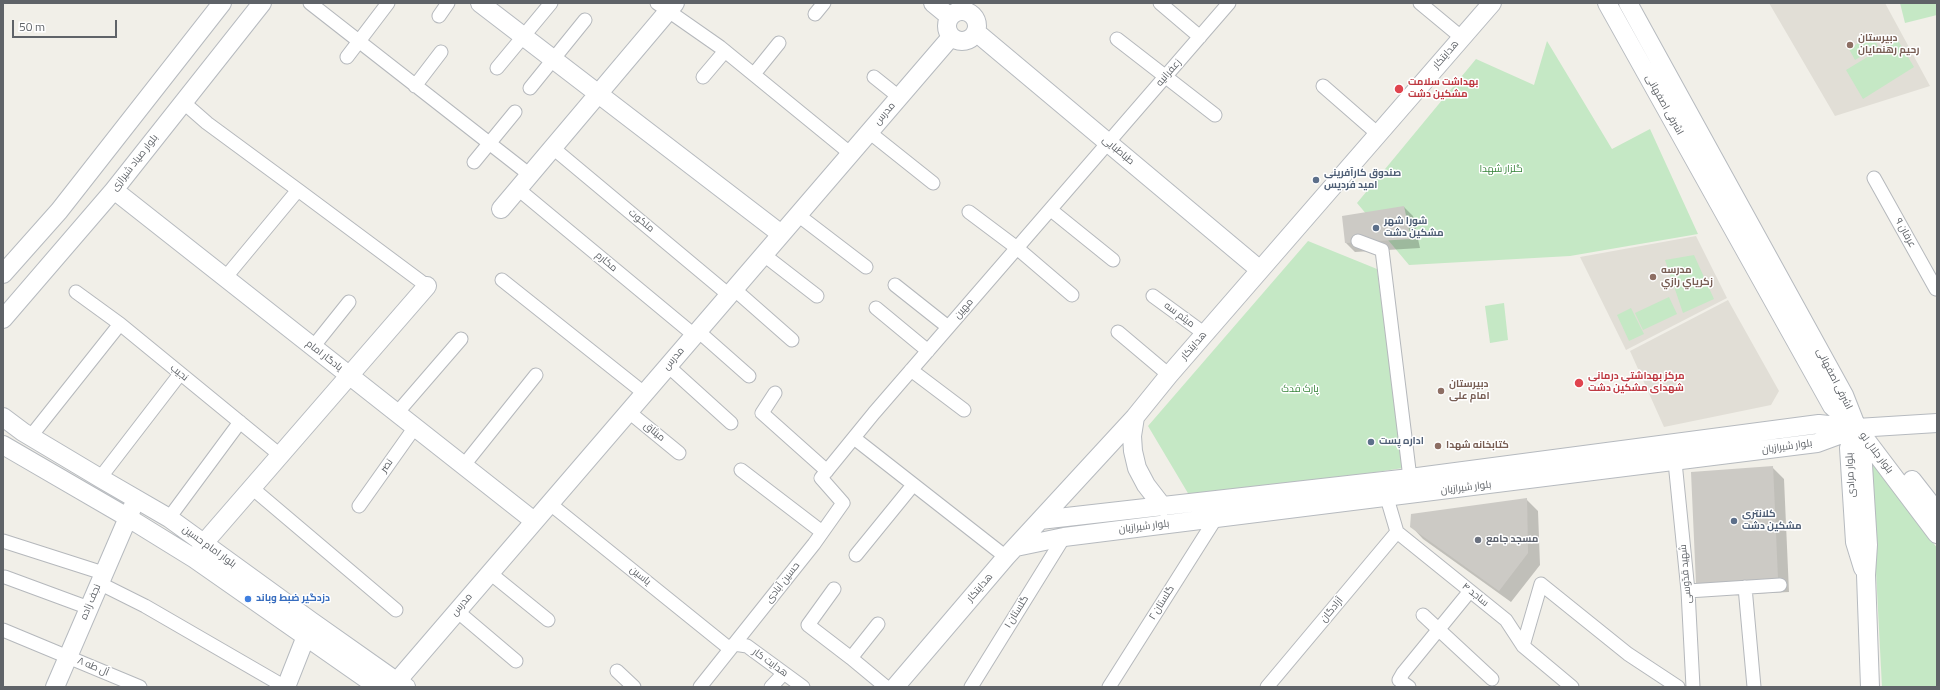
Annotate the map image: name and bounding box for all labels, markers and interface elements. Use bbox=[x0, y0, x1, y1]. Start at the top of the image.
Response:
scale bar bbox=[14, 12, 119, 38]
text: 50 m bbox=[19, 17, 45, 36]
place label: دبیرستان رحیم رهنمایان bbox=[1858, 33, 1919, 56]
street label: هدایتکار bbox=[1430, 38, 1462, 72]
marker: دبیرستان رحیم رهنمایان bbox=[1845, 40, 1855, 50]
street label: زعفرانیه bbox=[1154, 57, 1184, 89]
street label: اشرفی اصفهانی bbox=[1642, 73, 1686, 137]
place label: بهداشت سلامت مشکین دشت bbox=[1408, 77, 1478, 100]
marker: بهداشت سلامت مشکین دشت bbox=[1393, 83, 1405, 95]
street label: مدرس bbox=[872, 100, 898, 128]
street label: بلوار صیاد شیرازی bbox=[109, 132, 161, 194]
street label: طباطبایی bbox=[1100, 134, 1136, 168]
park label: گلزار شهدا bbox=[1479, 164, 1523, 176]
place label: صندوق کارآفرینی امید فردیس bbox=[1324, 168, 1401, 192]
marker: صندوق کارآفرینی امید فردیس bbox=[1311, 175, 1321, 185]
street label: ملکوت bbox=[626, 207, 656, 235]
place label: شورا شهر مشکین دشت bbox=[1384, 216, 1444, 240]
street label: عرفان ۹ bbox=[1892, 216, 1918, 250]
marker: شورا شهر مشکین دشت bbox=[1371, 223, 1381, 233]
street label: مکارم bbox=[593, 249, 619, 275]
place label: مدرسه زكرياي رازي bbox=[1661, 265, 1713, 288]
marker: مدرسه زكرياي رازي bbox=[1648, 272, 1658, 282]
street label: مهین bbox=[952, 296, 976, 322]
street label: میثم سه bbox=[1161, 300, 1197, 330]
street label: هدایتکار bbox=[1178, 329, 1210, 363]
street label: یادگار امام bbox=[303, 338, 345, 374]
street label: مدرس bbox=[661, 345, 687, 373]
street label: اشرفی اصفهانی bbox=[1813, 346, 1855, 412]
street label: نجیب bbox=[168, 362, 190, 384]
place label: مرکز بهداشتی درمانی شهدای مشکین دشت bbox=[1588, 371, 1685, 394]
marker: مرکز بهداشتی درمانی شهدای مشکین دشت bbox=[1573, 377, 1585, 389]
place label: دبیرستان امام علی bbox=[1449, 379, 1490, 402]
park label: پارک فدک bbox=[1281, 384, 1319, 396]
marker: دبیرستان امام علی bbox=[1436, 386, 1446, 396]
street label: میثاق bbox=[641, 420, 667, 444]
street label: بلوار جلال لو bbox=[1857, 430, 1895, 476]
place label: اداره پست bbox=[1379, 436, 1424, 448]
marker: اداره پست bbox=[1366, 437, 1376, 447]
street label: بلوار شیرازیان bbox=[1761, 438, 1813, 456]
place label: کتابخانه شهدا bbox=[1446, 440, 1509, 452]
marker: کتابخانه شهدا bbox=[1433, 441, 1443, 451]
street label: بلوار مرادی bbox=[1844, 452, 1858, 498]
street label: نصر bbox=[378, 457, 396, 475]
street label: بلوار شیرازیان bbox=[1440, 479, 1492, 497]
place label: کلانتری مشکین دشت bbox=[1742, 509, 1802, 532]
marker: کلانتری مشکین دشت bbox=[1729, 516, 1739, 526]
street label: بلوار شیرازیان bbox=[1118, 518, 1170, 536]
street label: بلوار امام حسین bbox=[180, 523, 238, 571]
place label: مسجد جامع bbox=[1486, 534, 1538, 546]
marker: مسجد جامع bbox=[1473, 535, 1483, 545]
street label: شهید قدّوسی bbox=[1677, 544, 1695, 604]
street label: حسین آبادی bbox=[763, 560, 803, 606]
street label: یاسین bbox=[627, 564, 653, 588]
street label: هدایتکار bbox=[964, 571, 996, 605]
street label: ساجد ۴ bbox=[1459, 581, 1491, 609]
street label: نجف زاده bbox=[78, 582, 104, 622]
street label: گلستان ۲ bbox=[1147, 584, 1177, 622]
street label: مدرس bbox=[449, 591, 475, 619]
place label: دزدگیر ضبط وباند bbox=[256, 593, 330, 605]
street label: گلستان ۱ bbox=[1002, 593, 1032, 631]
marker: دزدگیر ضبط وباند bbox=[243, 594, 253, 604]
street label: آزادگان bbox=[1318, 595, 1346, 625]
street label: هدایت کار bbox=[750, 646, 790, 680]
street label: آل طه ۸ bbox=[75, 655, 111, 679]

